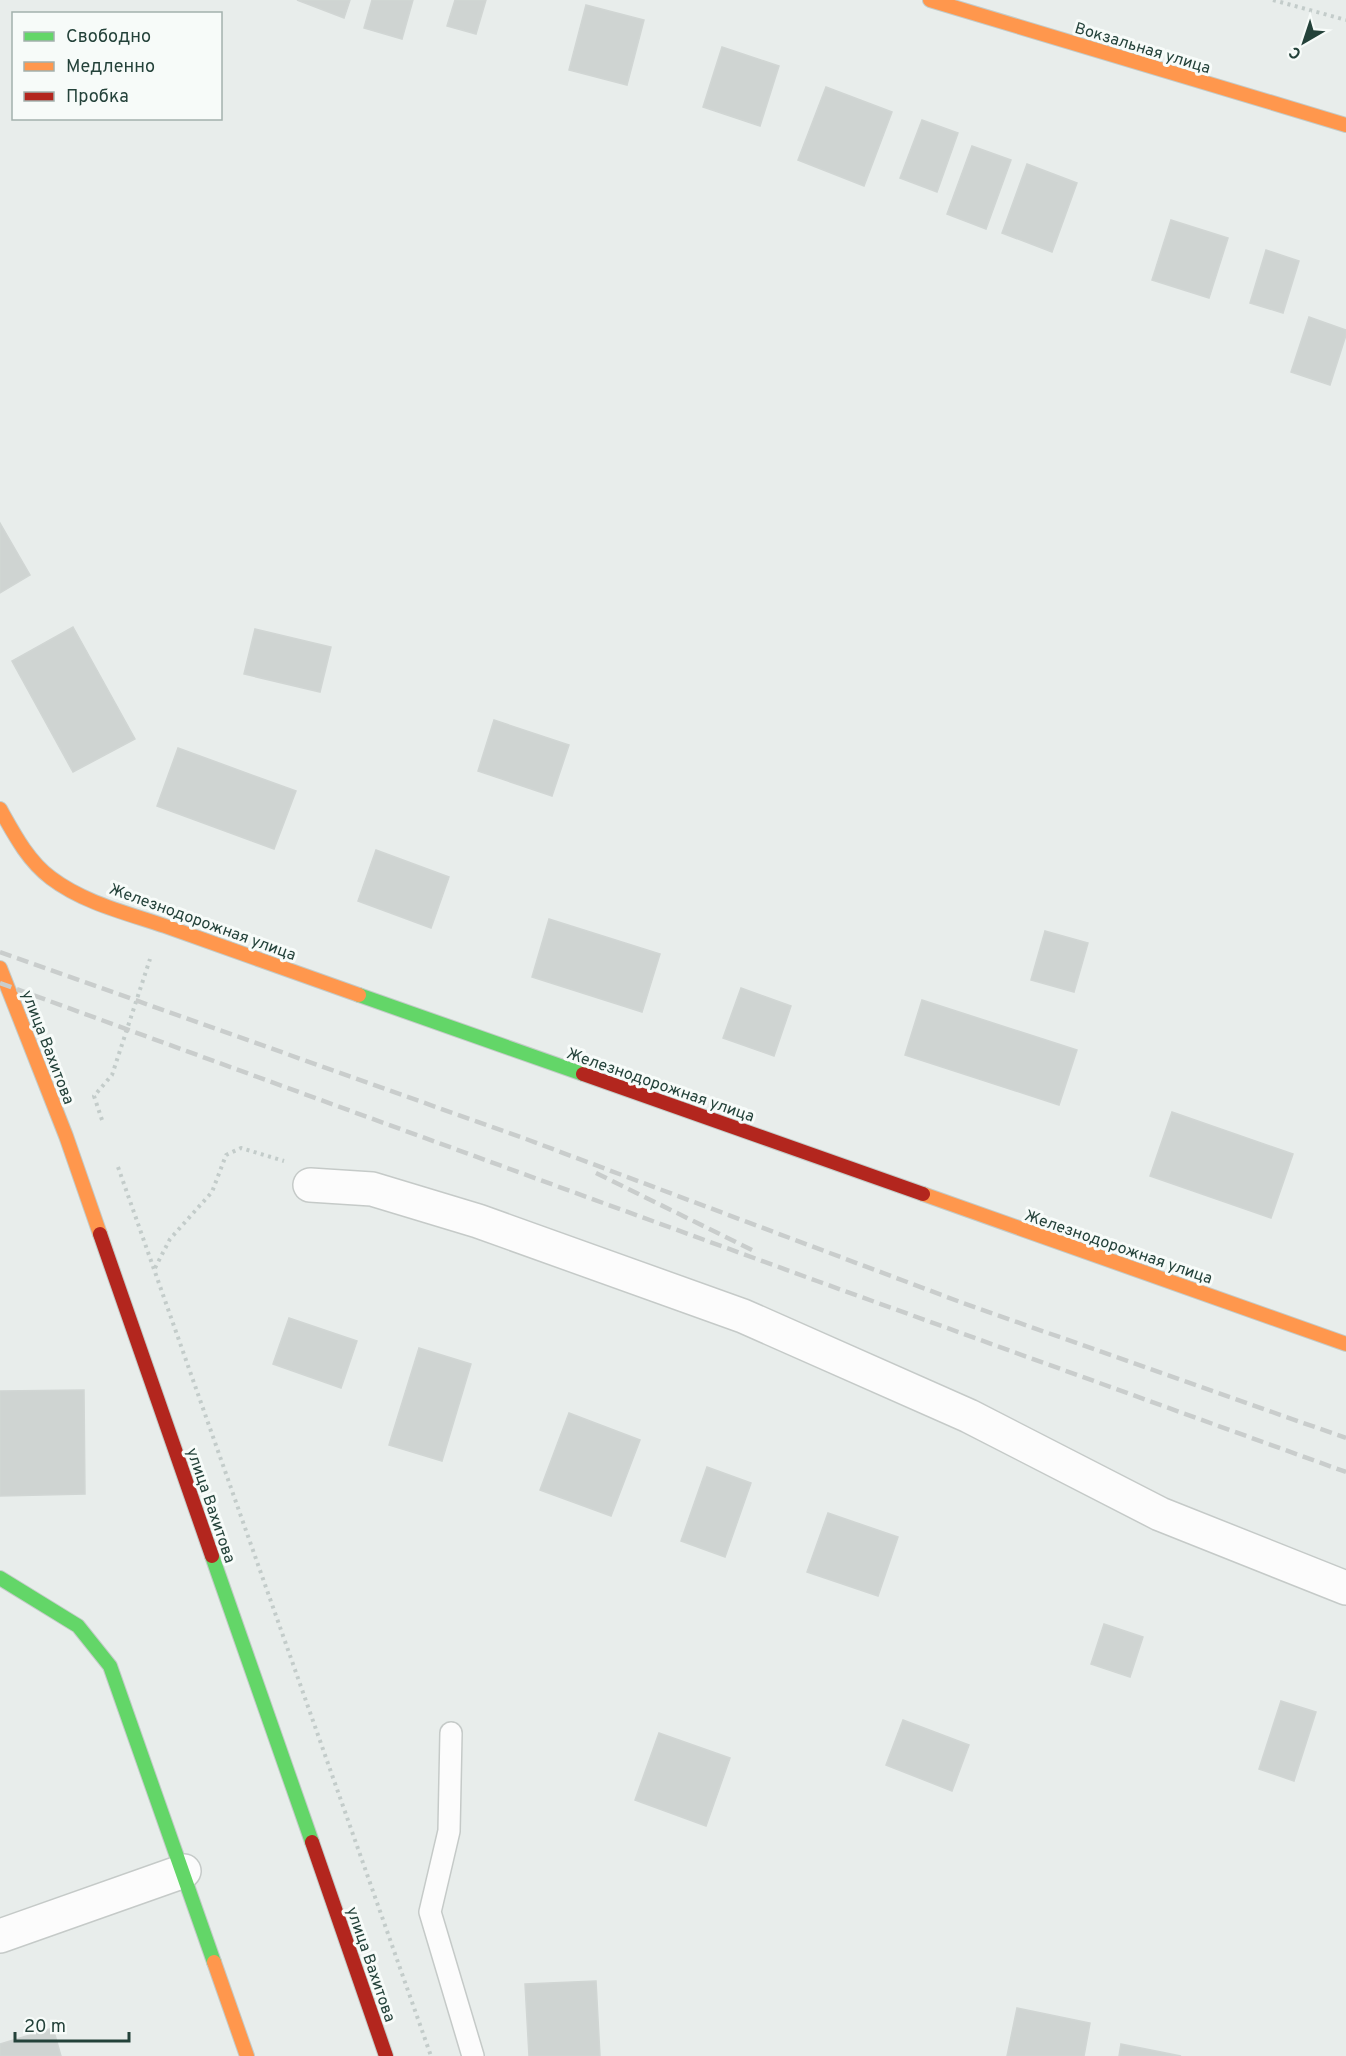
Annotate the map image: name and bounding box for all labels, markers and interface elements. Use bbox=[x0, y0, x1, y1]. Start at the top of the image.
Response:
legend bbox=[12, 12, 222, 120]
north arrow bbox=[1274, 12, 1334, 72]
street label: Вокзальная улица bbox=[1072, 19, 1213, 79]
text: Свободно bbox=[66, 26, 151, 49]
text: С bbox=[1286, 41, 1306, 63]
text: Медленно bbox=[66, 56, 155, 79]
text: Пробка bbox=[66, 86, 129, 109]
street label: Железнодорожная улица bbox=[106, 880, 298, 966]
street label: улица Вахитова bbox=[16, 988, 78, 1108]
street label: Железнодорожная улица bbox=[564, 1044, 757, 1127]
street label: Железнодорожная улица bbox=[1022, 1206, 1215, 1289]
street label: улица Вахитова bbox=[181, 1445, 239, 1566]
street label: улица Вахитова bbox=[341, 1904, 399, 2025]
scale bar bbox=[15, 2005, 129, 2043]
text: 20 m bbox=[24, 2016, 66, 2039]

